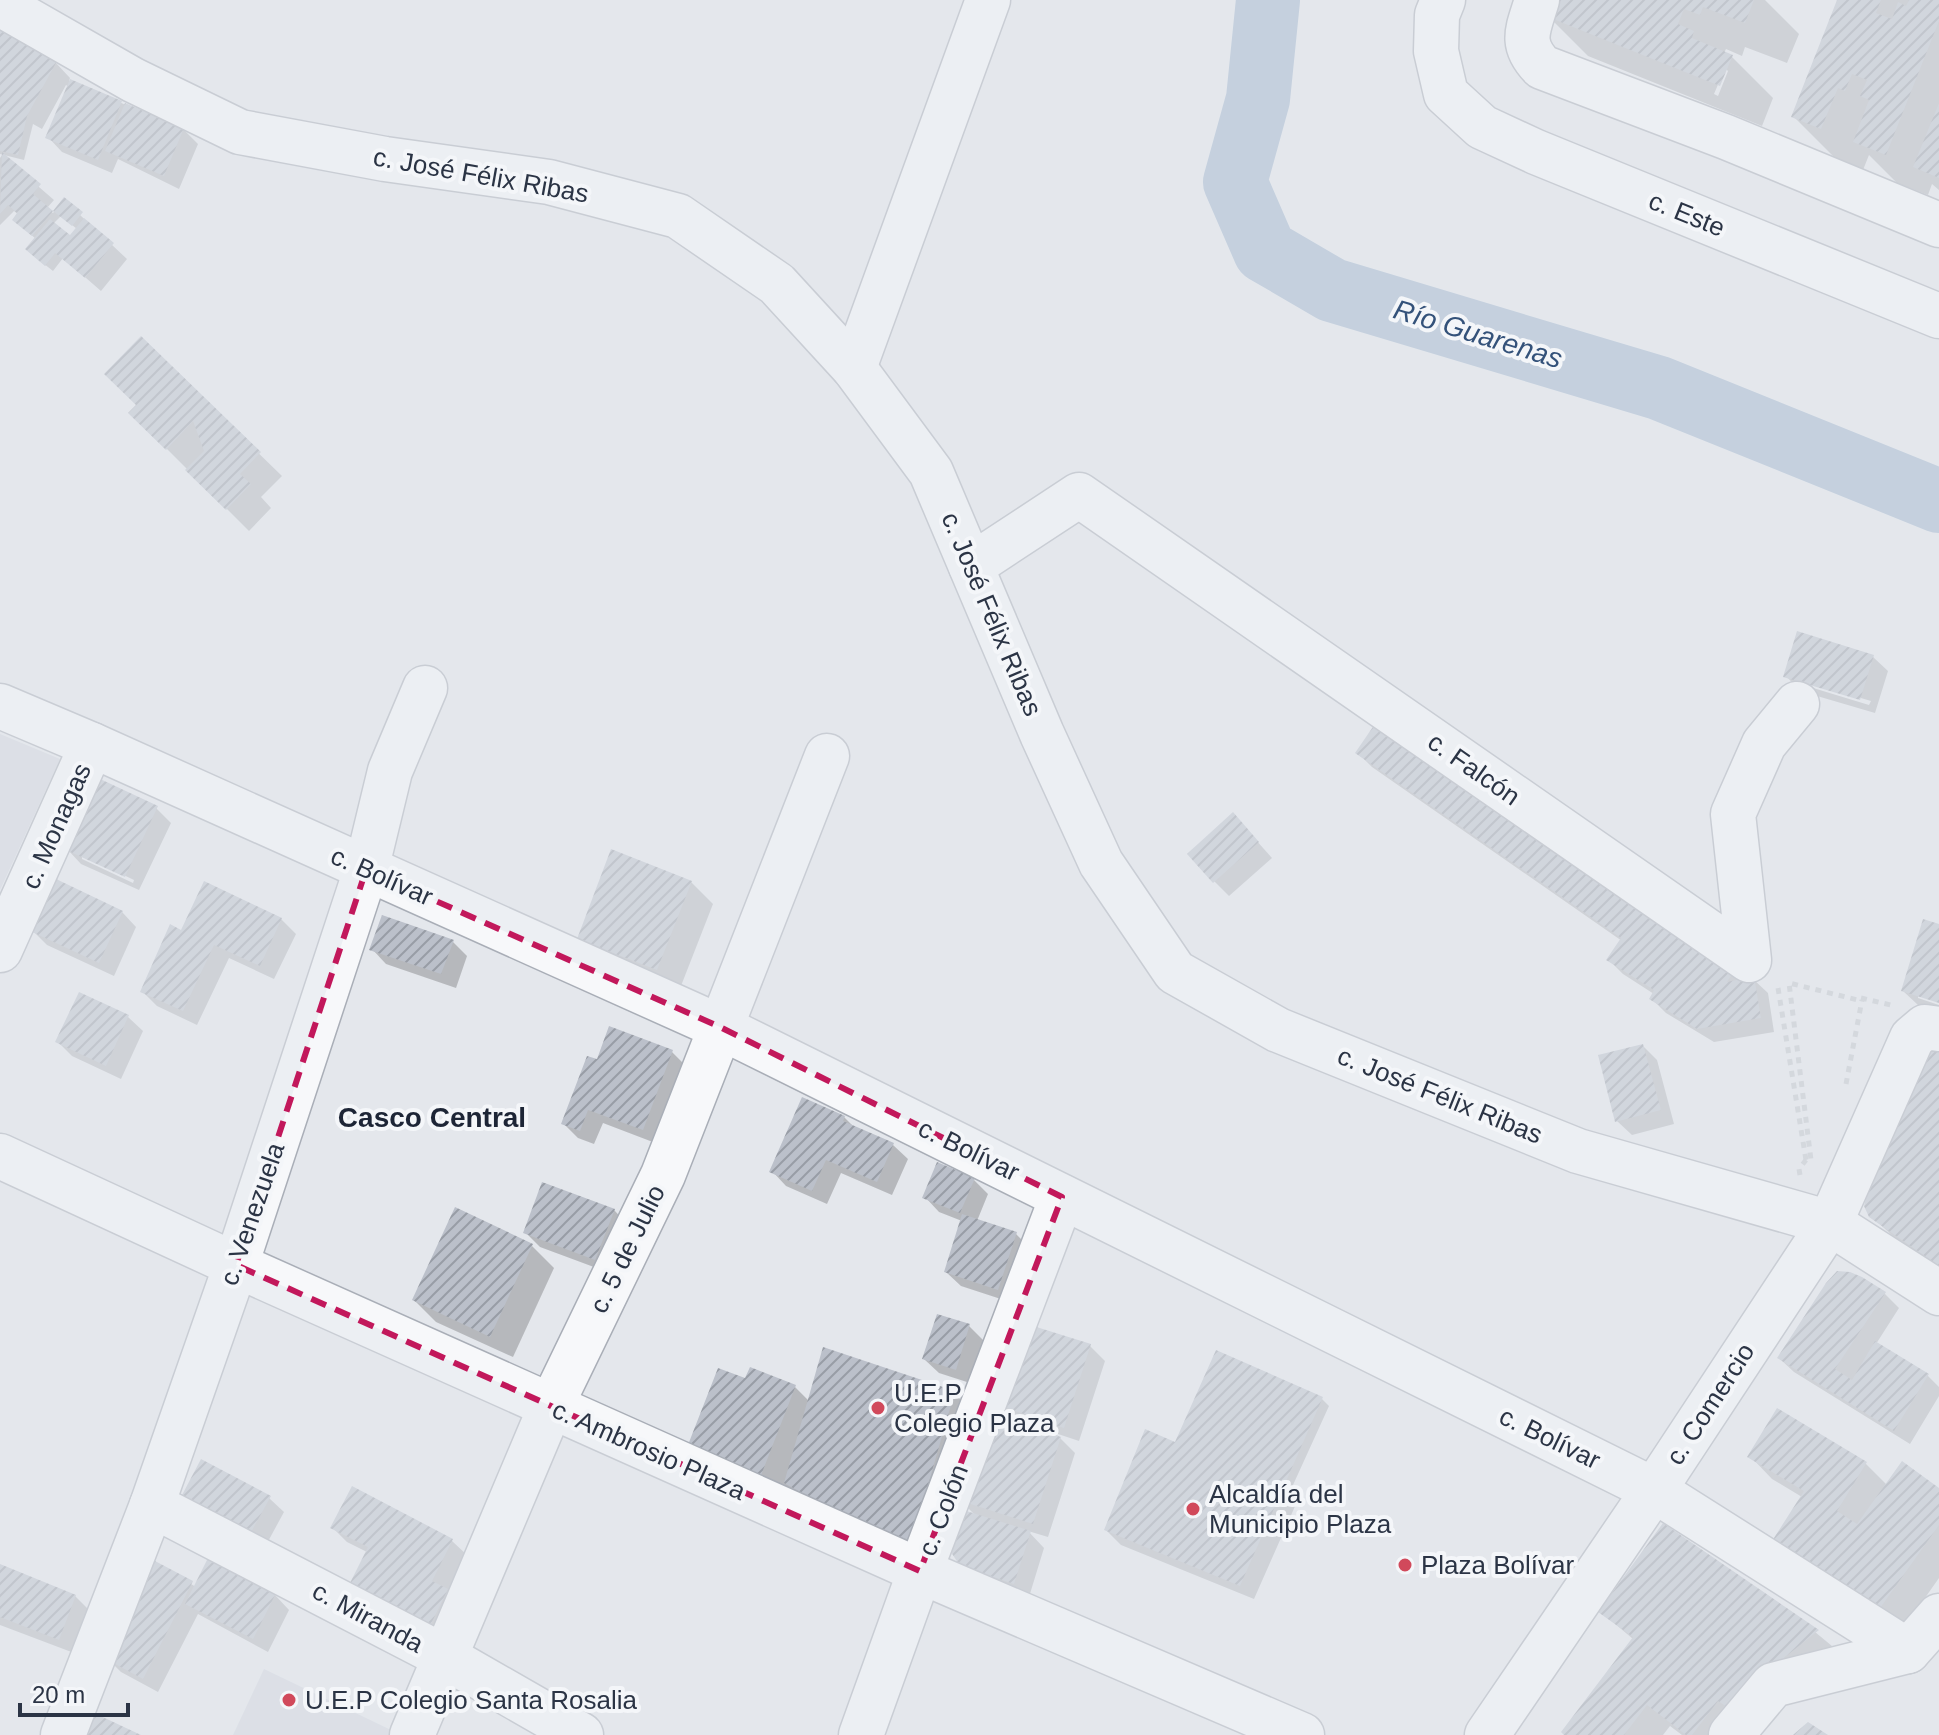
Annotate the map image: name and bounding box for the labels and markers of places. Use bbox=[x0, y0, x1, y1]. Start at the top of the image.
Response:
place label: U.E.P Colegio Plaza bbox=[894, 1378, 1055, 1438]
marker: U.E.P Colegio Plaza bbox=[869, 1399, 887, 1417]
place label: Alcaldía del Municipio Plaza bbox=[1209, 1479, 1392, 1539]
marker: Alcaldía del Municipio Plaza bbox=[1184, 1500, 1202, 1518]
place label: Plaza Bolívar bbox=[1421, 1550, 1575, 1580]
marker: Plaza Bolívar bbox=[1396, 1556, 1414, 1574]
place label: U.E.P Colegio Santa Rosalia bbox=[305, 1685, 637, 1715]
marker: U.E.P Colegio Santa Rosalia bbox=[280, 1691, 298, 1709]

